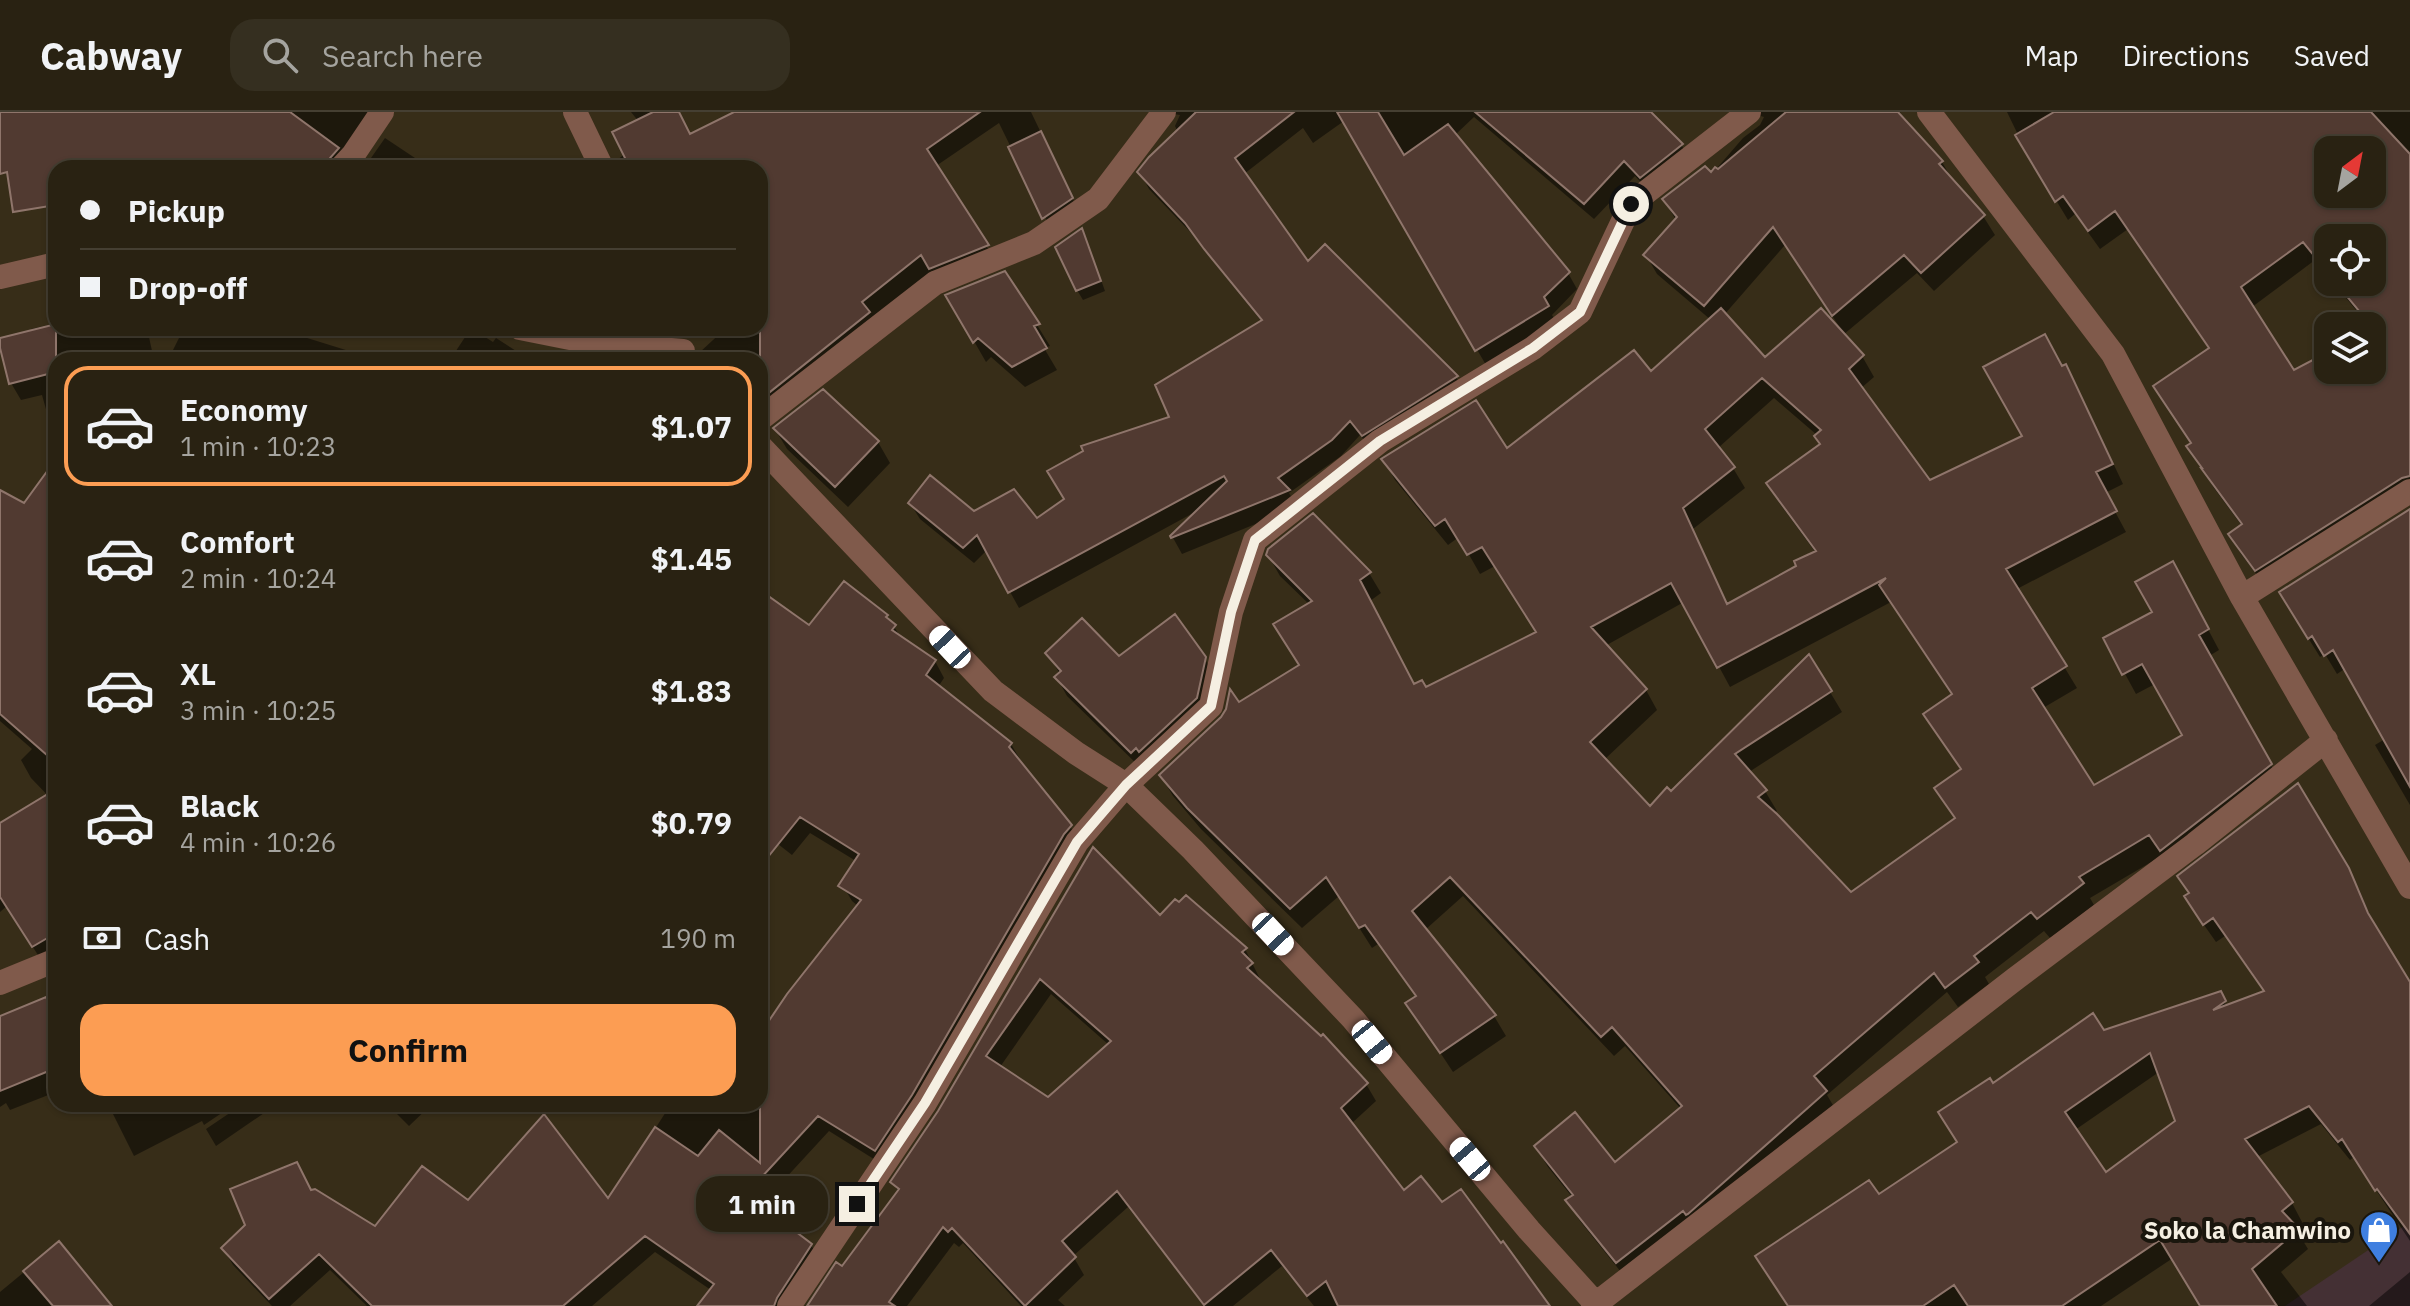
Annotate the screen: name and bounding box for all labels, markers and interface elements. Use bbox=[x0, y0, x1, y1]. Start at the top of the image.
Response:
search box bbox=[230, 19, 790, 91]
text: Cabway bbox=[40, 31, 182, 80]
icon: search bbox=[258, 33, 302, 77]
text: Search here bbox=[322, 36, 483, 75]
text: Map bbox=[2024, 37, 2078, 74]
text: Directions bbox=[2122, 37, 2250, 74]
text: Saved bbox=[2294, 37, 2370, 74]
north arrow bbox=[2314, 136, 2386, 208]
map controls bbox=[2314, 136, 2386, 384]
route start bbox=[1613, 186, 1649, 222]
text: Pickup bbox=[128, 191, 225, 230]
button: locate bbox=[2314, 224, 2386, 296]
text: Drop-off bbox=[128, 268, 247, 307]
button: layers bbox=[2314, 312, 2386, 384]
icon: car bbox=[84, 390, 156, 462]
text: Economy bbox=[180, 390, 308, 429]
text: $1.07 bbox=[651, 407, 732, 446]
text: 1 min · 10:23 bbox=[180, 429, 336, 463]
icon: car bbox=[84, 522, 156, 594]
text: Comfort bbox=[180, 522, 295, 561]
text: $1.45 bbox=[651, 539, 732, 578]
text: 2 min · 10:24 bbox=[180, 561, 336, 595]
car bbox=[925, 621, 975, 673]
icon: car bbox=[84, 654, 156, 726]
text: XL bbox=[180, 654, 216, 693]
text: $1.83 bbox=[651, 671, 732, 710]
text: 3 min · 10:25 bbox=[180, 693, 336, 727]
icon: car bbox=[84, 786, 156, 858]
text: Black bbox=[180, 786, 259, 825]
text: $0.79 bbox=[651, 803, 732, 842]
text: 4 min · 10:26 bbox=[180, 825, 336, 859]
car bbox=[1248, 908, 1298, 960]
icon: cash bbox=[80, 916, 124, 960]
text: Cash bbox=[144, 919, 210, 958]
text: 190 m bbox=[660, 921, 736, 955]
button: Confirm bbox=[80, 1004, 736, 1096]
car bbox=[1348, 1016, 1396, 1068]
car bbox=[1445, 1133, 1495, 1185]
callout: 1 min bbox=[697, 1176, 829, 1232]
route end bbox=[839, 1186, 875, 1222]
text: 1 min bbox=[728, 1187, 796, 1221]
shop icon: Soko la Chamwino bbox=[2358, 1209, 2400, 1264]
place label: Soko la Chamwino bbox=[2144, 1214, 2351, 1246]

